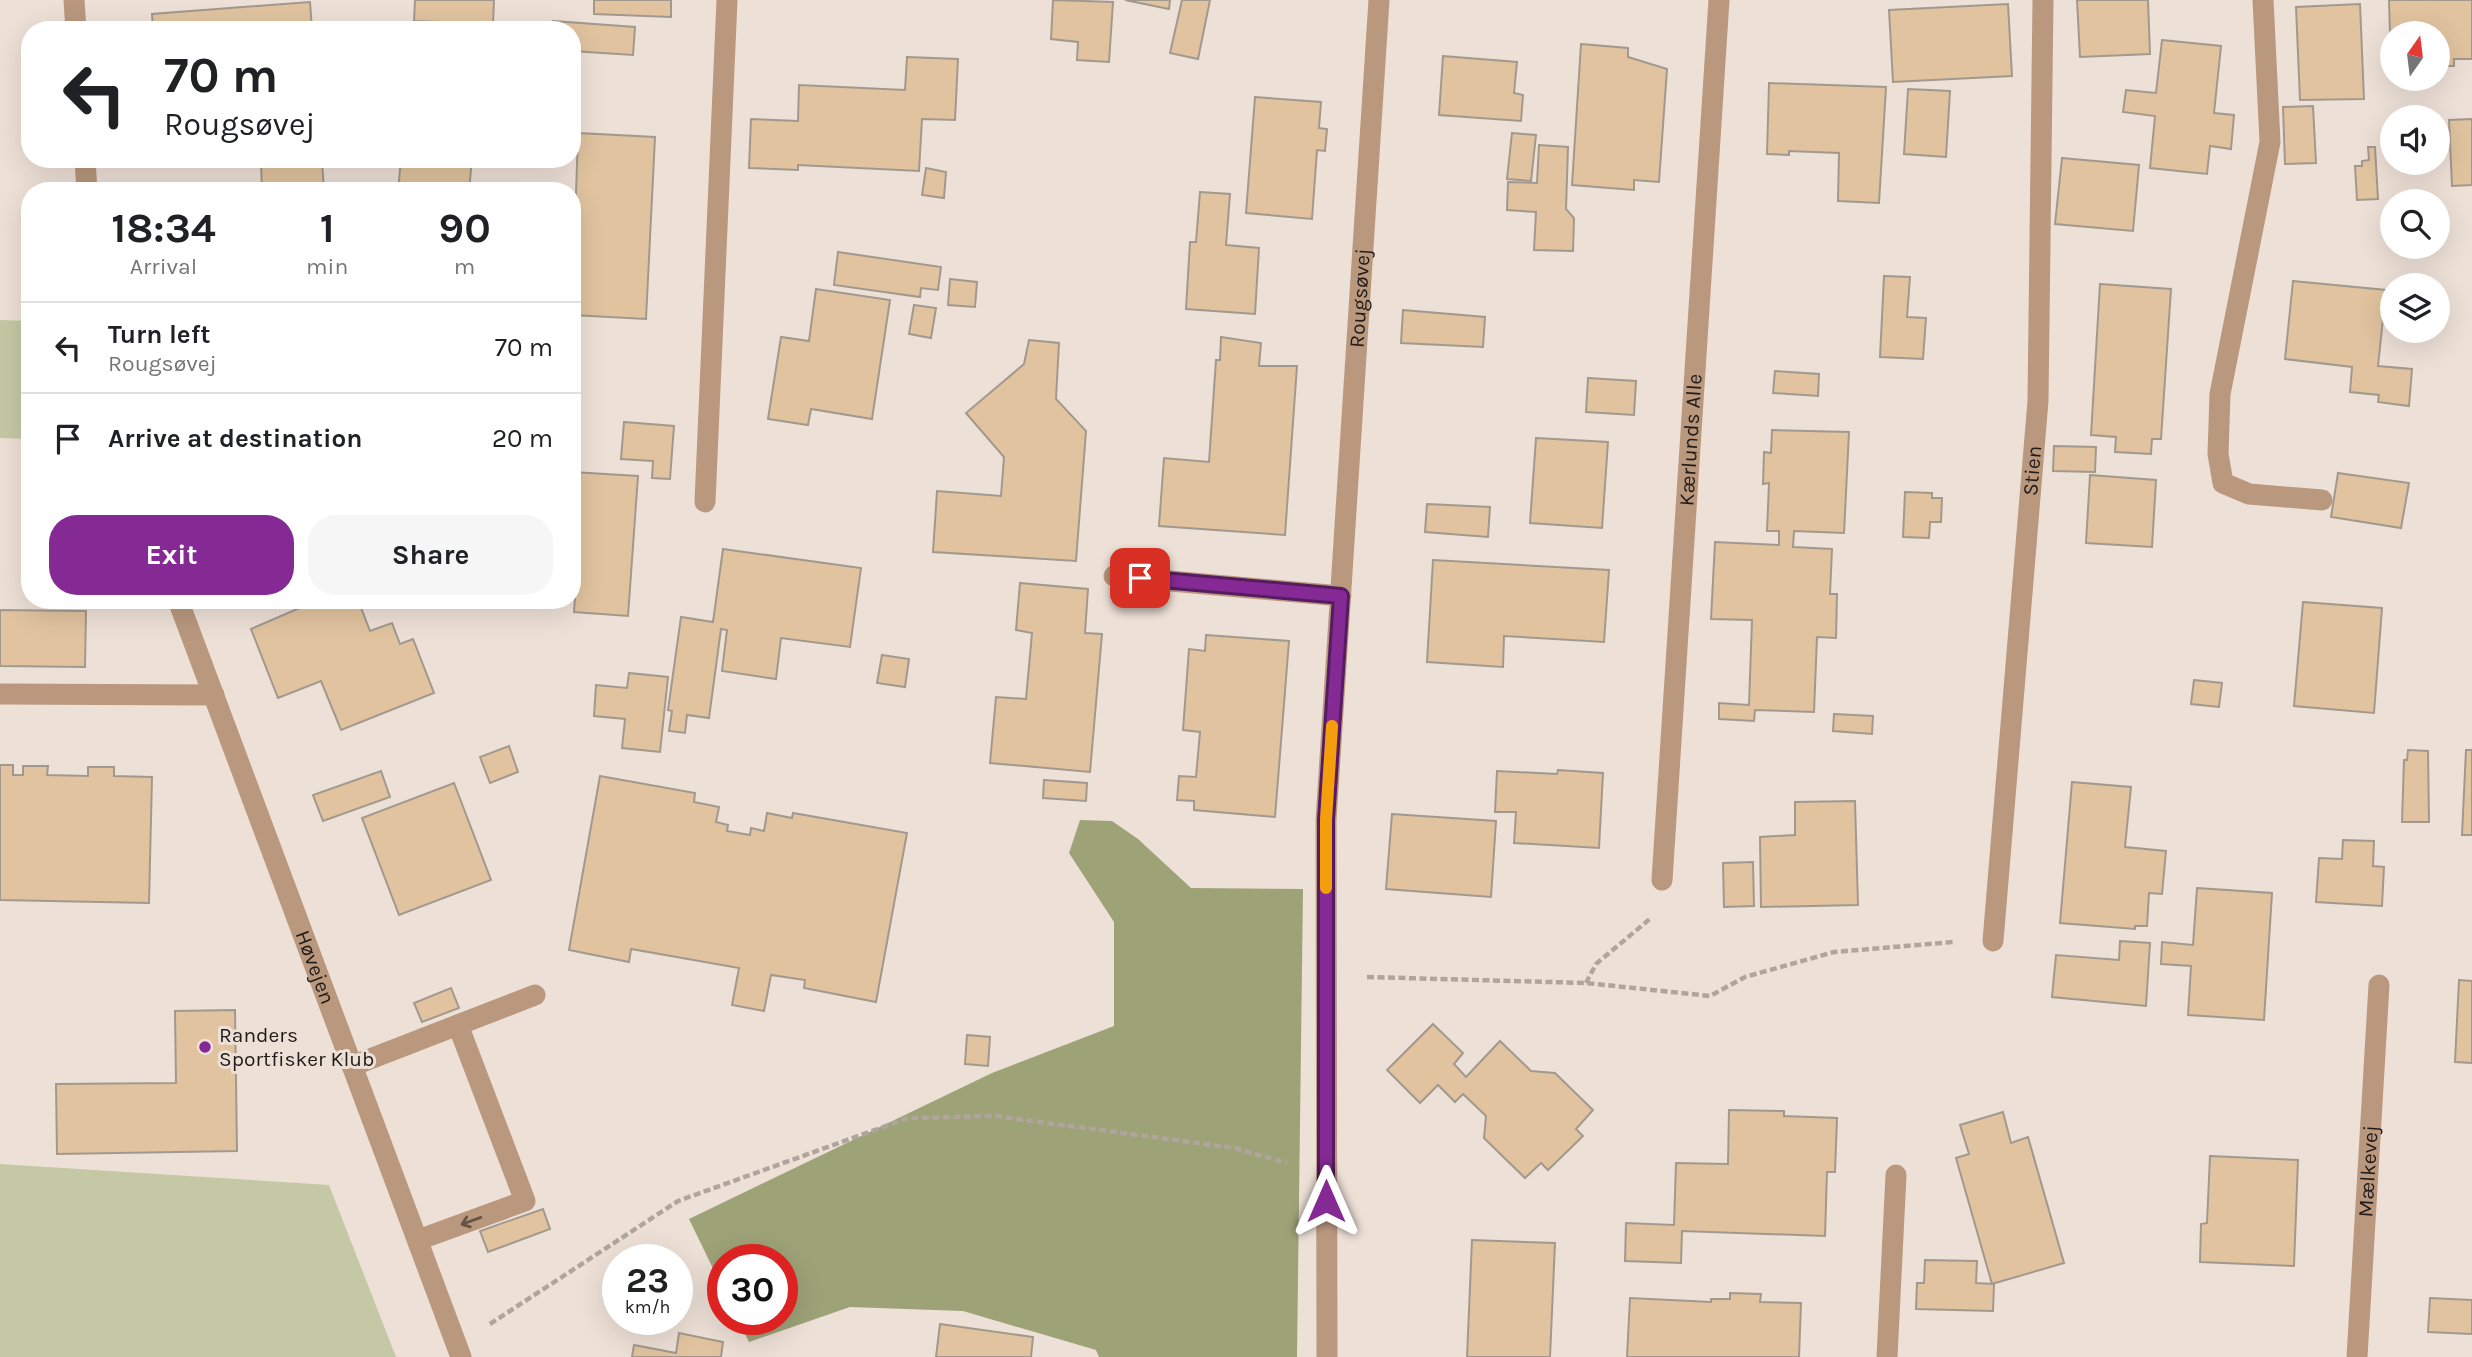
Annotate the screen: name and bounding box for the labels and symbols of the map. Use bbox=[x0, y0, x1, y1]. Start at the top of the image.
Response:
north arrow bbox=[2380, 21, 2450, 91]
street label: Rougsøvej bbox=[1345, 248, 1375, 348]
street label: Kærlunds Alle bbox=[1674, 373, 1707, 507]
street label: Stien bbox=[2018, 445, 2046, 497]
pin bbox=[1110, 548, 1170, 608]
street label: Høvejen bbox=[291, 927, 340, 1007]
place label: Randers Sportfisker Klub bbox=[219, 1023, 374, 1071]
marker: Randers Sportfisker Klub bbox=[197, 1039, 213, 1055]
street label: Mælkevej bbox=[2353, 1125, 2383, 1218]
position arrow bbox=[1289, 1164, 1363, 1238]
one-way arrow bbox=[461, 1216, 483, 1228]
speed limit sign: 30 bbox=[707, 1244, 798, 1335]

